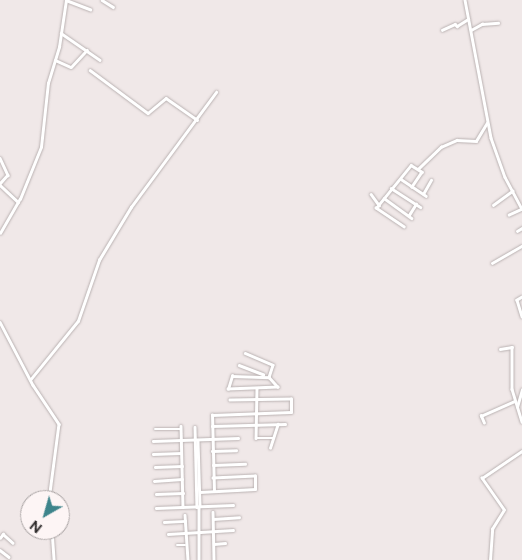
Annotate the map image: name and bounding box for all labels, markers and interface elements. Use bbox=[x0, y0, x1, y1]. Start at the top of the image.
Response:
north arrow bbox=[20, 490, 70, 540]
text: N bbox=[27, 516, 46, 536]

